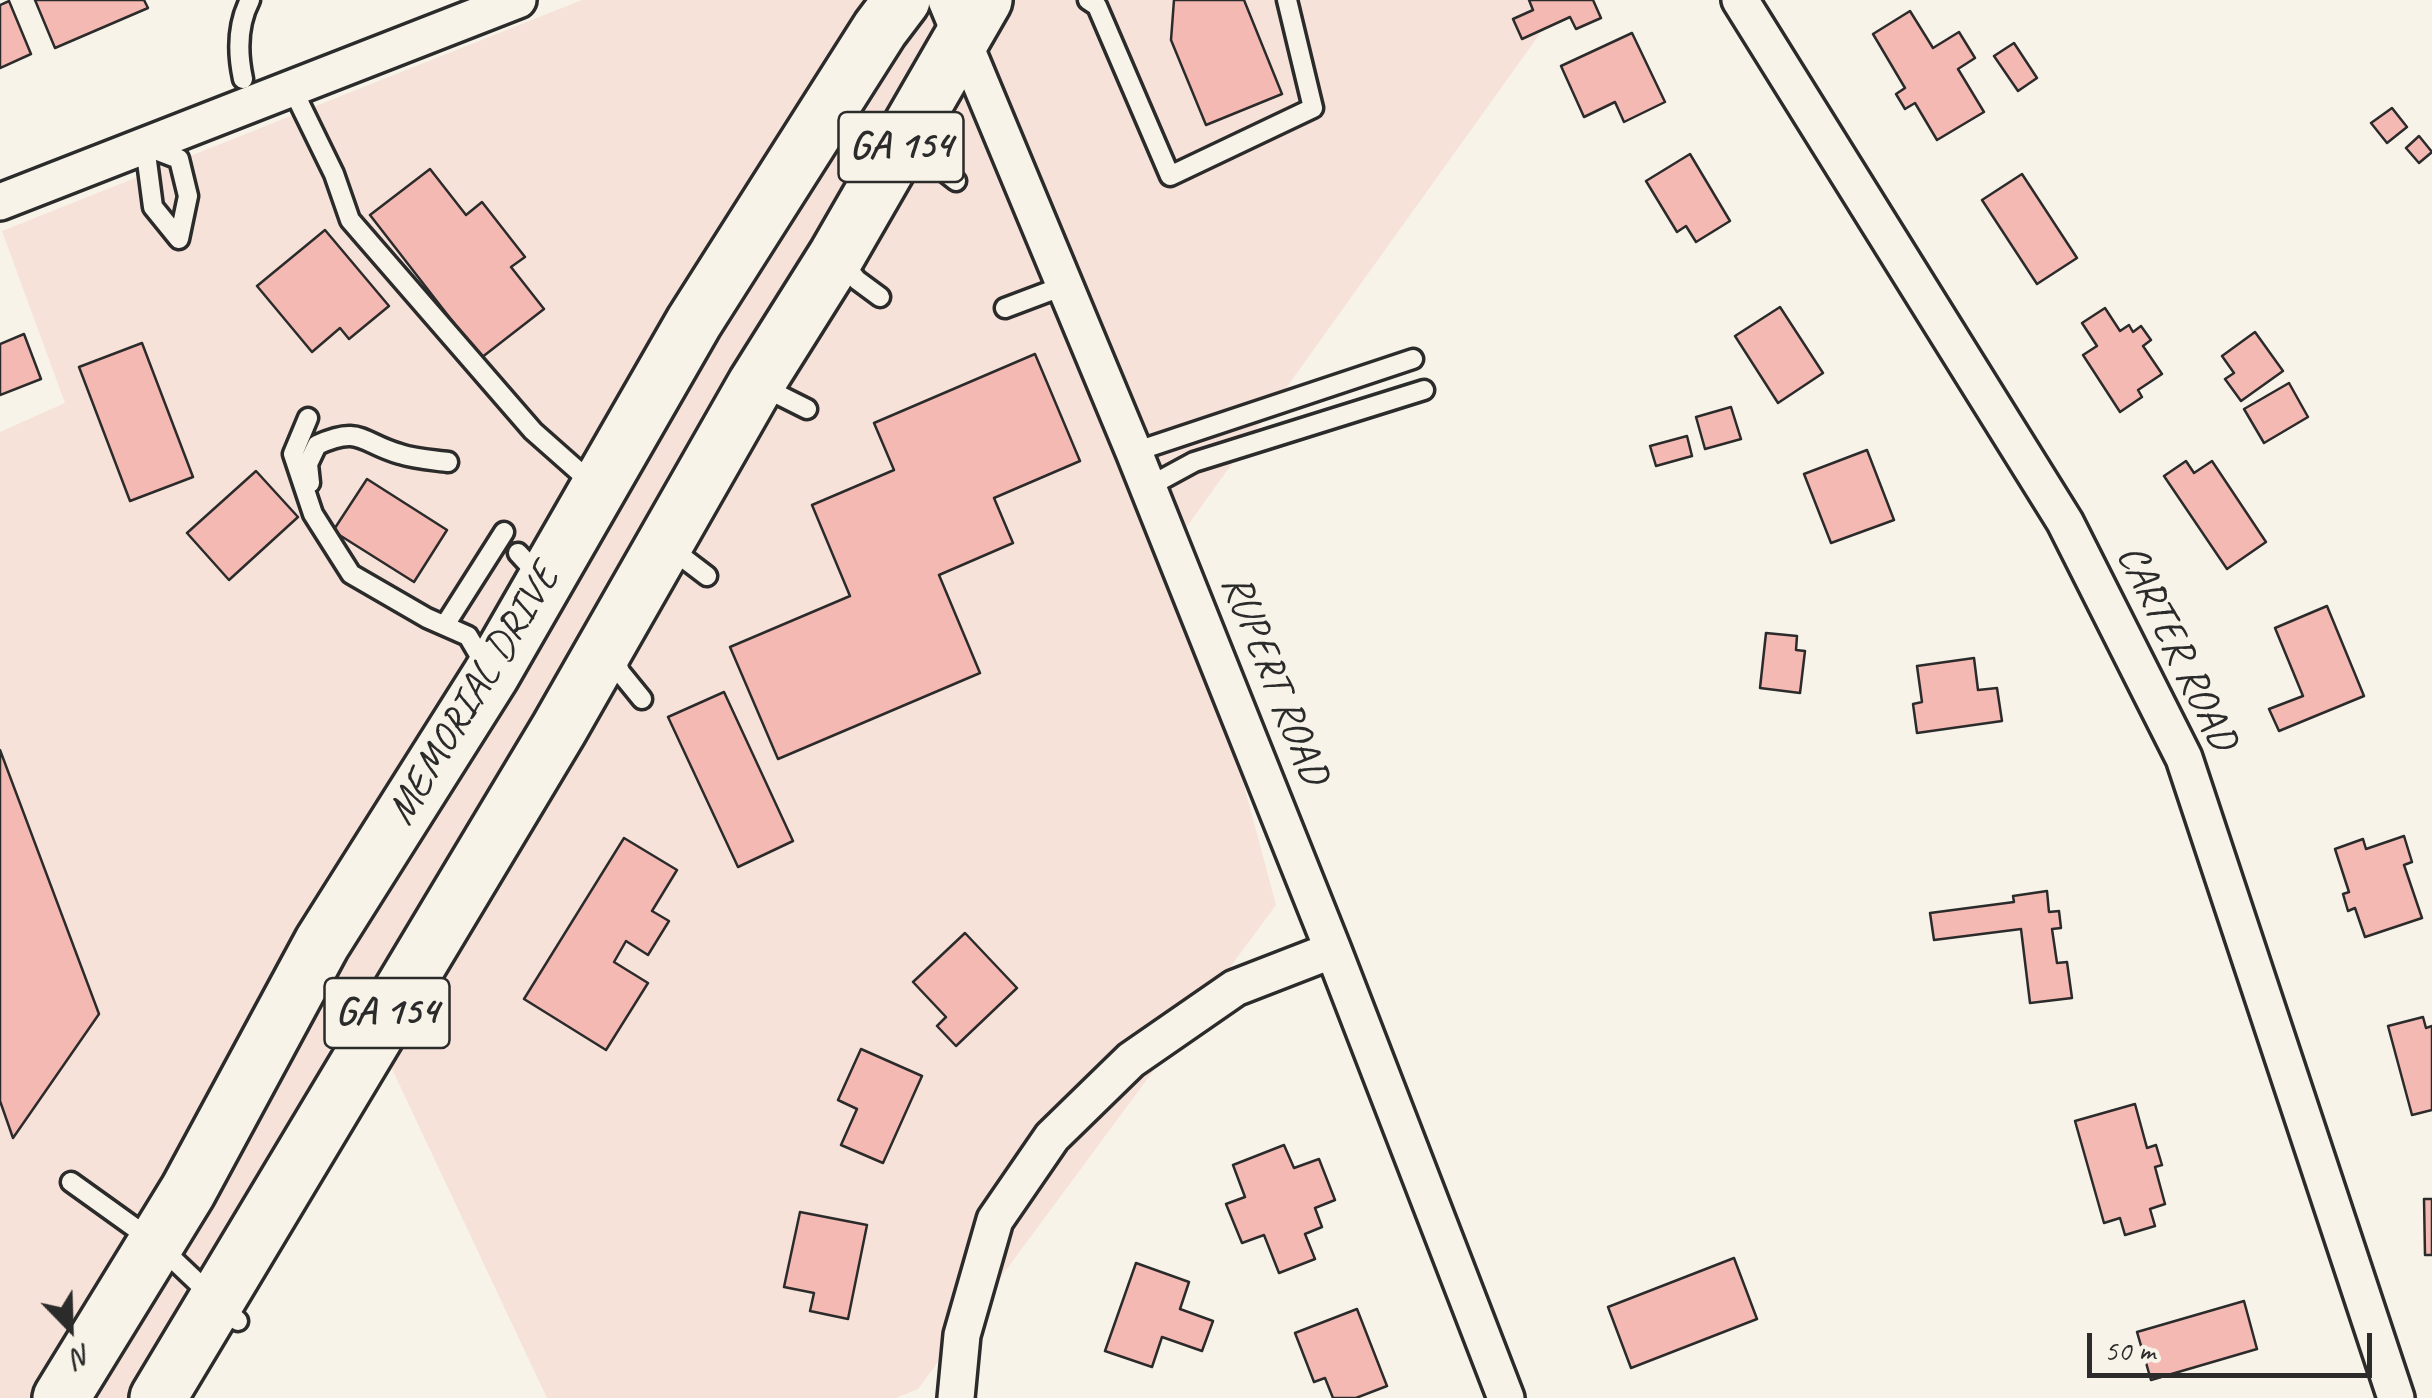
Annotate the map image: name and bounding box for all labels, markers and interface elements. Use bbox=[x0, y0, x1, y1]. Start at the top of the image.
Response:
road number: GA 154 bbox=[838, 112, 964, 182]
street label: CARTER ROAD bbox=[2104, 537, 2248, 759]
street label: MEMORIAL DRIVE bbox=[377, 556, 571, 834]
street label: RUPERT ROAD bbox=[1209, 568, 1339, 792]
road number: GA 154 bbox=[324, 978, 450, 1048]
north arrow bbox=[20, 1278, 120, 1378]
scale bar bbox=[2092, 1313, 2377, 1375]
text: 50 m bbox=[2104, 1331, 2155, 1369]
text: N bbox=[67, 1337, 97, 1376]

